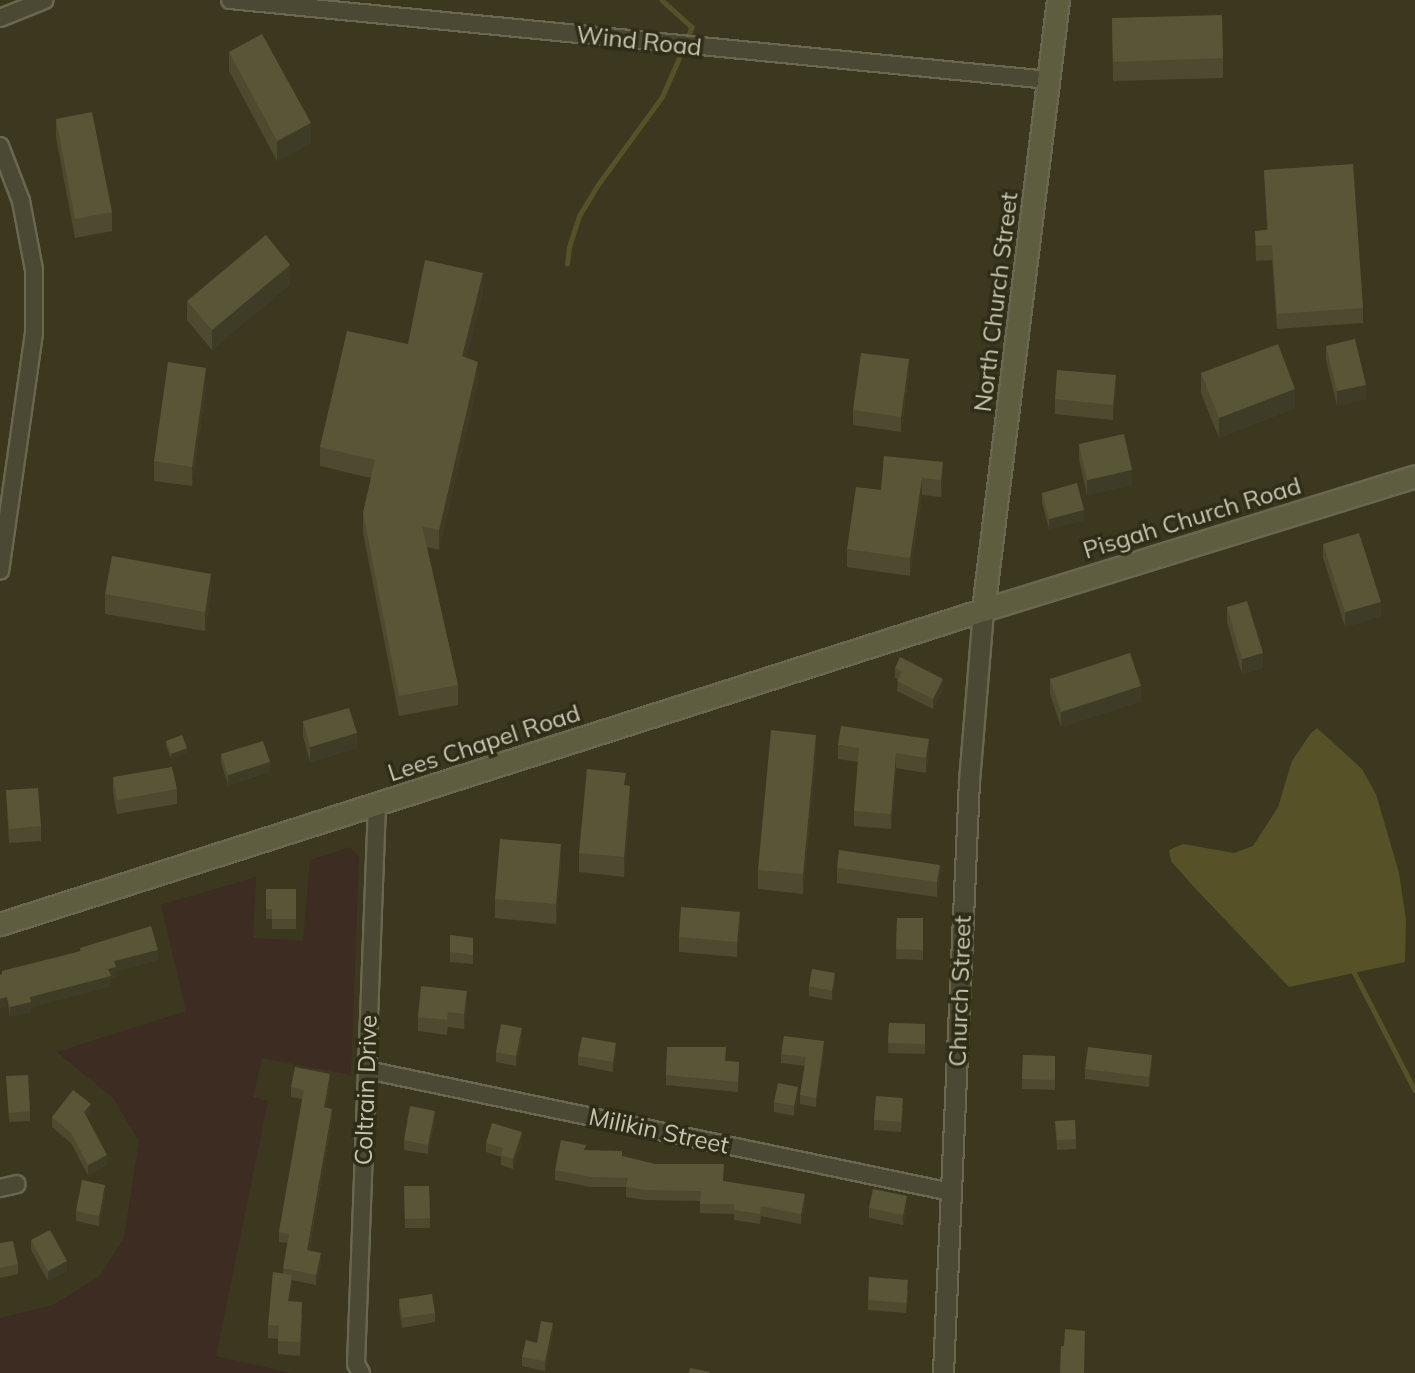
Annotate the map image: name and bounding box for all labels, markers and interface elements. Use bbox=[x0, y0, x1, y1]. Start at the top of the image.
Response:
street label: Wind Road bbox=[575, 20, 703, 62]
street label: North Church Street bbox=[968, 190, 1024, 414]
street label: Pisgah Church Road bbox=[1080, 471, 1304, 565]
street label: Lees Chapel Road bbox=[384, 698, 584, 788]
street label: Church Street bbox=[943, 915, 977, 1067]
street label: Coltrain Drive bbox=[349, 1014, 383, 1166]
street label: Milikin Street bbox=[586, 1102, 732, 1160]

